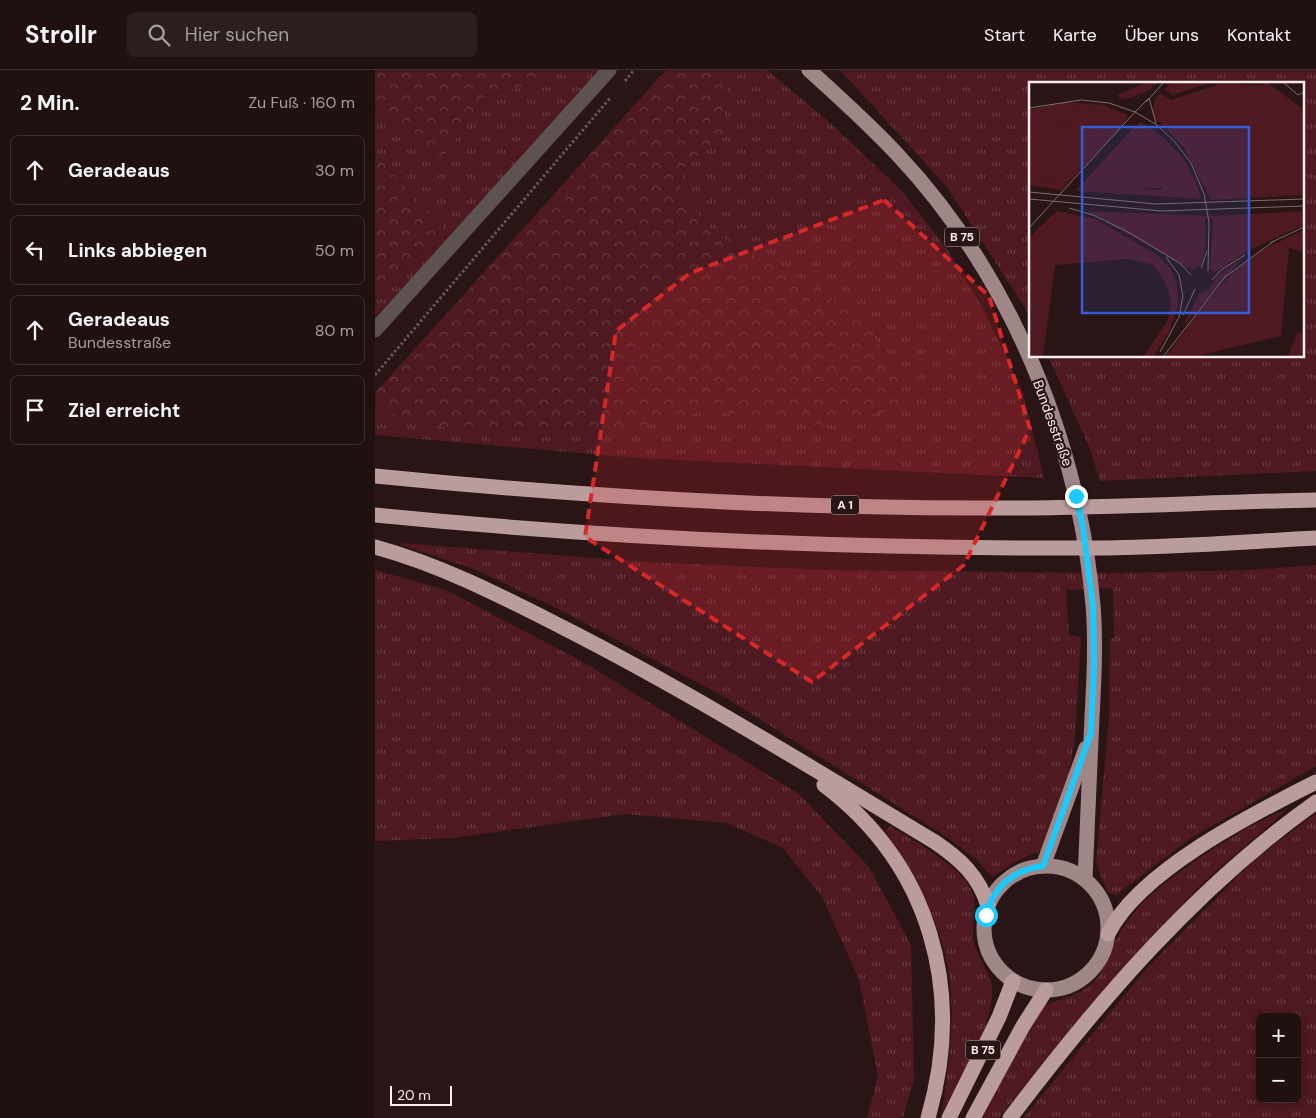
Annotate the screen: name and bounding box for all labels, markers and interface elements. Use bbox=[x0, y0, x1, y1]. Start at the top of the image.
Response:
search box bbox=[127, 12, 477, 57]
text: Strollr bbox=[25, 19, 97, 50]
icon: search bbox=[145, 21, 173, 49]
text: Hier suchen bbox=[185, 22, 289, 47]
text: Start bbox=[984, 23, 1025, 47]
text: Karte bbox=[1053, 23, 1097, 47]
text: Über uns bbox=[1125, 23, 1199, 47]
text: Kontakt bbox=[1227, 23, 1291, 47]
inset map bbox=[1029, 82, 1303, 358]
text: 2 Min. bbox=[20, 89, 80, 117]
text: Zu Fuß · 160 m bbox=[248, 92, 355, 113]
icon: ahead bbox=[21, 156, 49, 184]
text: Geradeaus bbox=[68, 158, 170, 183]
text: 30 m bbox=[315, 160, 354, 181]
road number: B 75 bbox=[945, 228, 979, 246]
icon: left bbox=[21, 236, 49, 264]
text: Links abbiegen bbox=[68, 238, 207, 263]
text: 50 m bbox=[315, 240, 354, 261]
text: Geradeaus bbox=[68, 307, 170, 332]
icon: ahead bbox=[21, 316, 49, 344]
text: 80 m bbox=[315, 320, 354, 341]
text: Bundesstraße bbox=[68, 332, 171, 353]
street label: Bundesstraße bbox=[1029, 378, 1077, 469]
icon: arrive bbox=[21, 396, 49, 424]
text: Ziel erreicht bbox=[68, 398, 180, 423]
route end bbox=[1065, 485, 1088, 508]
road number: A 1 bbox=[831, 496, 859, 514]
route start bbox=[975, 904, 998, 927]
map controls bbox=[1256, 1013, 1301, 1103]
button: + bbox=[1256, 1013, 1301, 1058]
road number: B 75 bbox=[965, 1040, 1001, 1060]
button: − bbox=[1256, 1058, 1301, 1103]
scale bar bbox=[390, 1083, 453, 1106]
text: 20 m bbox=[397, 1086, 431, 1104]

